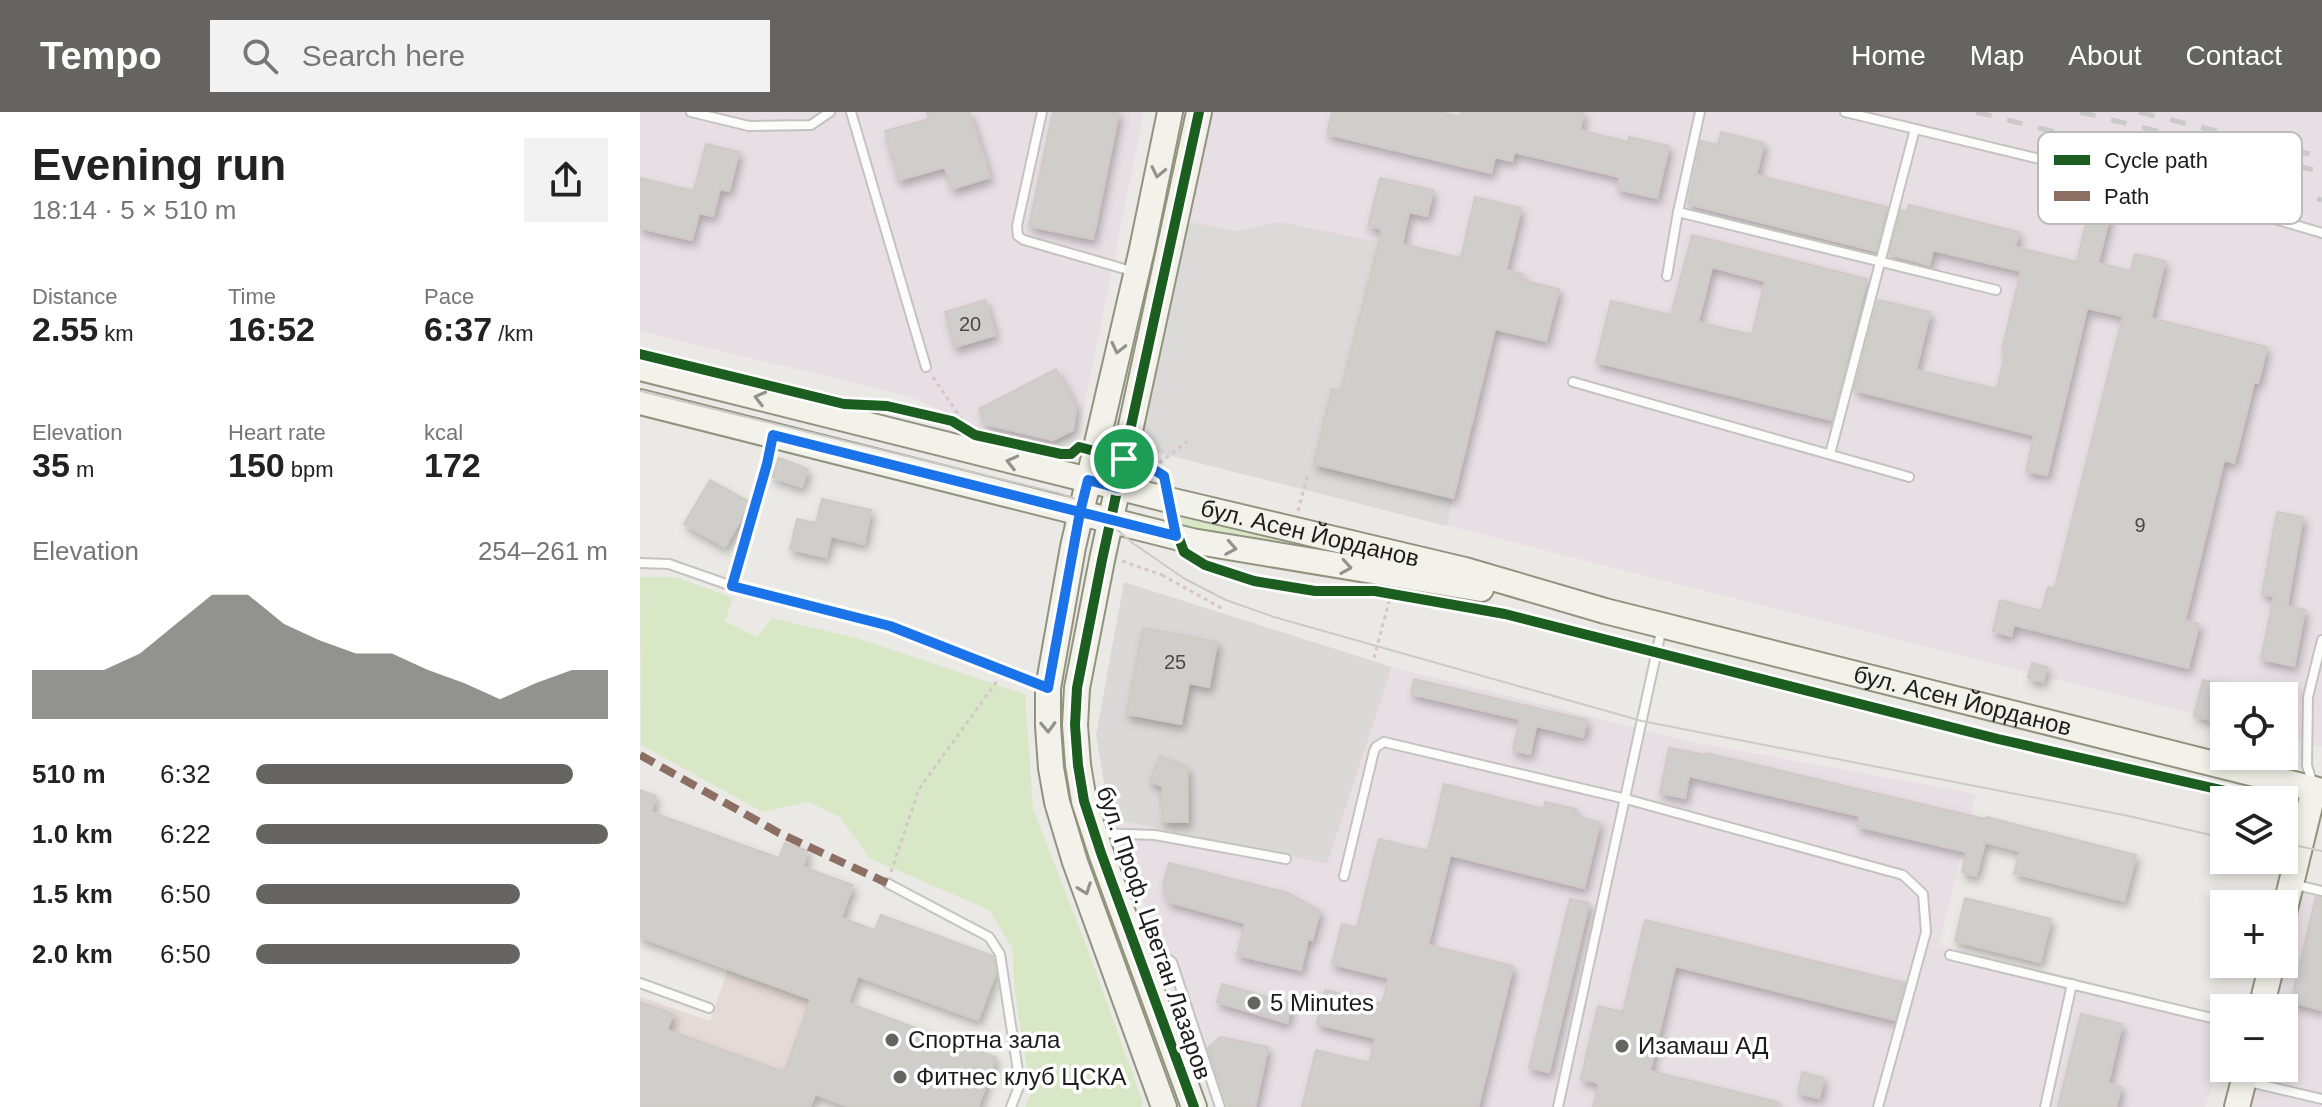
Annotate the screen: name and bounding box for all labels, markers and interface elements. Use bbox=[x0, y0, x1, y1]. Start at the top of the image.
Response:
search box bbox=[210, 20, 770, 92]
icon: search bbox=[238, 34, 282, 78]
text: Tempo bbox=[40, 35, 162, 77]
text: Search here bbox=[302, 39, 465, 72]
text: Home bbox=[1851, 40, 1926, 71]
text: Map bbox=[1970, 40, 2024, 71]
text: About bbox=[2068, 40, 2142, 71]
text: Contact bbox=[2186, 40, 2282, 71]
legend bbox=[2038, 132, 2302, 224]
button: share bbox=[524, 138, 608, 222]
text: Evening run bbox=[32, 140, 286, 189]
text: Cycle path bbox=[2104, 148, 2208, 173]
one-way arrow bbox=[1150, 165, 1167, 178]
text: Path bbox=[2104, 184, 2149, 209]
text: 18:14 · 5 × 510 m bbox=[32, 195, 237, 225]
text: Distance bbox=[32, 284, 118, 309]
text: Time bbox=[228, 284, 276, 309]
text: Pace bbox=[424, 284, 474, 309]
text: 2.55 bbox=[32, 310, 98, 348]
text: 16:52 bbox=[228, 310, 315, 348]
text: 6:37 bbox=[424, 310, 492, 348]
house number: 20 bbox=[959, 313, 981, 335]
text: km bbox=[98, 321, 134, 346]
text: /km bbox=[492, 321, 534, 346]
one-way arrow bbox=[1110, 341, 1127, 355]
one-way arrow bbox=[753, 390, 767, 407]
text: Elevation bbox=[32, 420, 123, 445]
text: Heart rate bbox=[228, 420, 326, 445]
text: kcal bbox=[424, 420, 463, 445]
pin bbox=[1090, 425, 1158, 493]
icon: arrive bbox=[1102, 437, 1146, 481]
text: 35 bbox=[32, 446, 70, 484]
text: 150 bbox=[228, 446, 285, 484]
text: 172 bbox=[424, 446, 481, 484]
one-way arrow bbox=[1005, 454, 1019, 471]
text: m bbox=[70, 457, 94, 482]
text: bpm bbox=[285, 457, 334, 482]
street label: бул. Асен Йорданов bbox=[1198, 494, 1422, 572]
house number: 9 bbox=[2134, 514, 2146, 536]
text: Elevation bbox=[32, 536, 139, 566]
text: 254–261 m bbox=[478, 536, 608, 566]
one-way arrow bbox=[1224, 538, 1237, 555]
one-way arrow bbox=[1340, 558, 1353, 575]
house number: 25 bbox=[1164, 651, 1186, 673]
street label: бул. Асен Йорданов bbox=[1851, 660, 2074, 741]
map controls bbox=[2210, 682, 2298, 1082]
button: locate bbox=[2210, 682, 2298, 770]
one-way arrow bbox=[1040, 721, 1057, 734]
text: 510 m bbox=[32, 759, 106, 789]
text: 6:32 bbox=[160, 759, 211, 789]
street label: бул. Проф. Цветан Лазаров bbox=[1091, 783, 1217, 1083]
button: layers bbox=[2210, 786, 2298, 874]
text: 1.0 km bbox=[32, 819, 113, 849]
text: 6:22 bbox=[160, 819, 211, 849]
text: 1.5 km bbox=[32, 879, 113, 909]
text: 6:50 bbox=[160, 879, 211, 909]
one-way arrow bbox=[1075, 881, 1091, 895]
button: + bbox=[2210, 890, 2298, 978]
text: 2.0 km bbox=[32, 939, 113, 969]
text: 6:50 bbox=[160, 939, 211, 969]
place label: 5 Minutes bbox=[1270, 989, 1374, 1016]
marker: 5 Minutes bbox=[1245, 994, 1263, 1012]
button: − bbox=[2210, 994, 2298, 1082]
place label: Спортна зала bbox=[908, 1026, 1061, 1053]
marker: Спортна зала bbox=[883, 1031, 901, 1049]
place label: Изамаш АД bbox=[1638, 1032, 1768, 1059]
marker: Изамаш АД bbox=[1613, 1037, 1631, 1055]
place label: Фитнес клуб ЦСКА bbox=[916, 1063, 1126, 1090]
marker: Фитнес клуб ЦСКА bbox=[891, 1068, 909, 1086]

